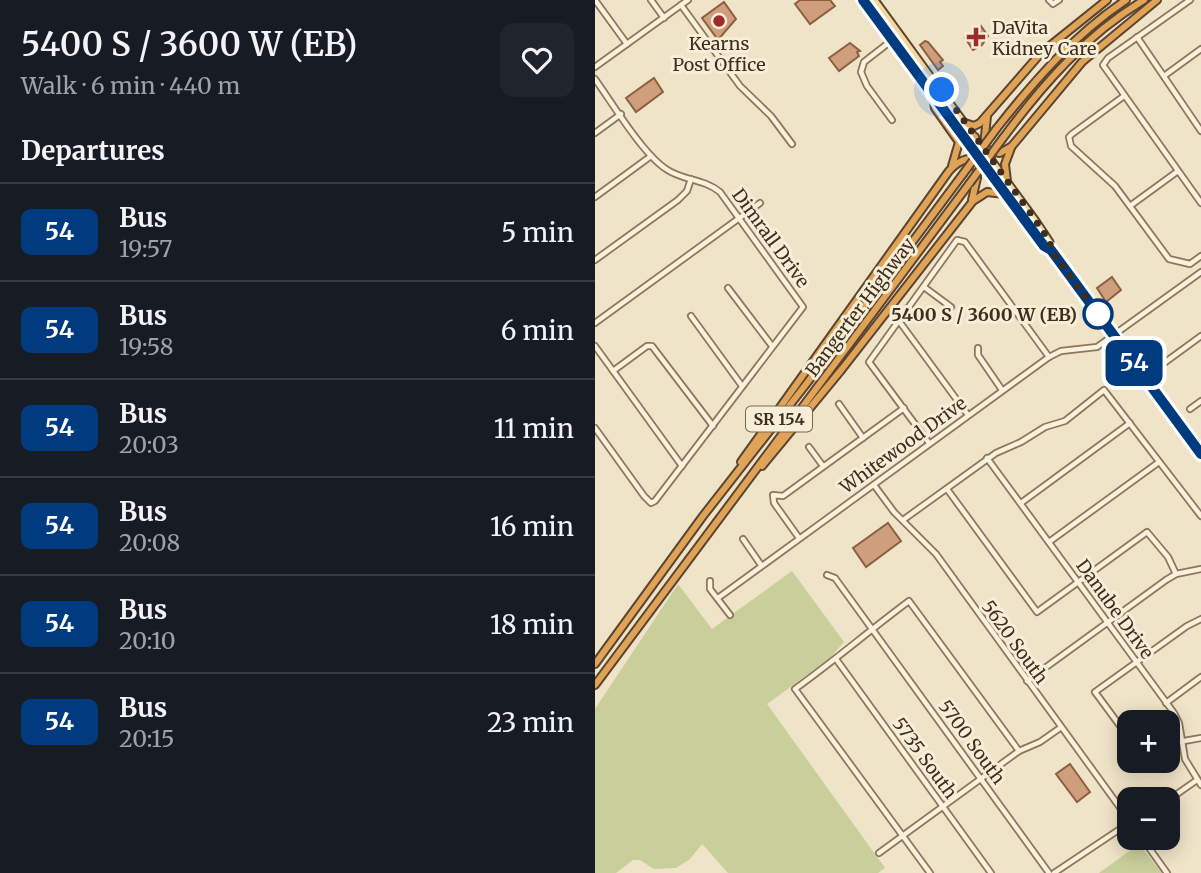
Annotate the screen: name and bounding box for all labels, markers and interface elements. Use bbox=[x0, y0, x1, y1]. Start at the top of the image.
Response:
marker: Kearns Post Office bbox=[711, 13, 727, 29]
place label: DaVita Kidney Care bbox=[992, 16, 1096, 60]
button: heart bbox=[500, 23, 574, 97]
text: 5400 S / 3600 W (EB) bbox=[21, 24, 357, 65]
marker: DaVita Kidney Care bbox=[966, 27, 986, 47]
place label: Kearns Post Office bbox=[672, 32, 766, 76]
text: Walk · 6 min · 440 m bbox=[21, 71, 240, 100]
your location bbox=[924, 72, 959, 107]
text: Departures bbox=[21, 134, 165, 167]
street label: Dimrall Drive bbox=[727, 184, 815, 292]
text: Bus bbox=[119, 201, 167, 234]
text: 54 bbox=[45, 216, 74, 247]
text: 5 min bbox=[501, 216, 574, 249]
street label: Bangerter Highway bbox=[800, 233, 920, 381]
text: 19:57 bbox=[119, 234, 172, 263]
text: Bus bbox=[119, 299, 167, 332]
marker: 5400 S / 3600 W (EB) bbox=[1083, 299, 1113, 329]
place label: 5400 S / 3600 W (EB) bbox=[891, 303, 1077, 326]
text: 54 bbox=[45, 314, 74, 345]
text: 6 min bbox=[501, 314, 574, 347]
text: 19:58 bbox=[119, 332, 173, 361]
line badge: 54 bbox=[1103, 340, 1165, 386]
text: 54 bbox=[1120, 347, 1148, 378]
street label: Whitewood Drive bbox=[834, 391, 971, 499]
text: Bus bbox=[119, 397, 167, 430]
road number: SR 154 bbox=[746, 406, 812, 432]
text: 54 bbox=[45, 412, 74, 443]
text: 11 min bbox=[494, 412, 574, 445]
text: 20:03 bbox=[119, 430, 179, 459]
text: Bus bbox=[119, 495, 167, 528]
text: 54 bbox=[45, 510, 74, 541]
text: 16 min bbox=[490, 510, 574, 543]
text: 20:08 bbox=[119, 528, 180, 557]
street label: Danube Drive bbox=[1071, 555, 1159, 663]
text: Bus bbox=[119, 593, 167, 626]
street label: 5620 South bbox=[977, 596, 1053, 688]
text: 54 bbox=[45, 608, 74, 639]
text: 18 min bbox=[490, 608, 574, 641]
text: 20:10 bbox=[119, 626, 176, 655]
text: Bus bbox=[119, 691, 167, 724]
street label: 5700 South bbox=[934, 695, 1010, 789]
text: 54 bbox=[45, 706, 74, 737]
text: 23 min bbox=[487, 706, 574, 739]
map controls bbox=[1117, 710, 1180, 850]
button: + bbox=[1117, 710, 1180, 773]
street label: 5735 South bbox=[888, 713, 962, 803]
text: 20:15 bbox=[119, 724, 174, 753]
button: − bbox=[1117, 787, 1180, 850]

